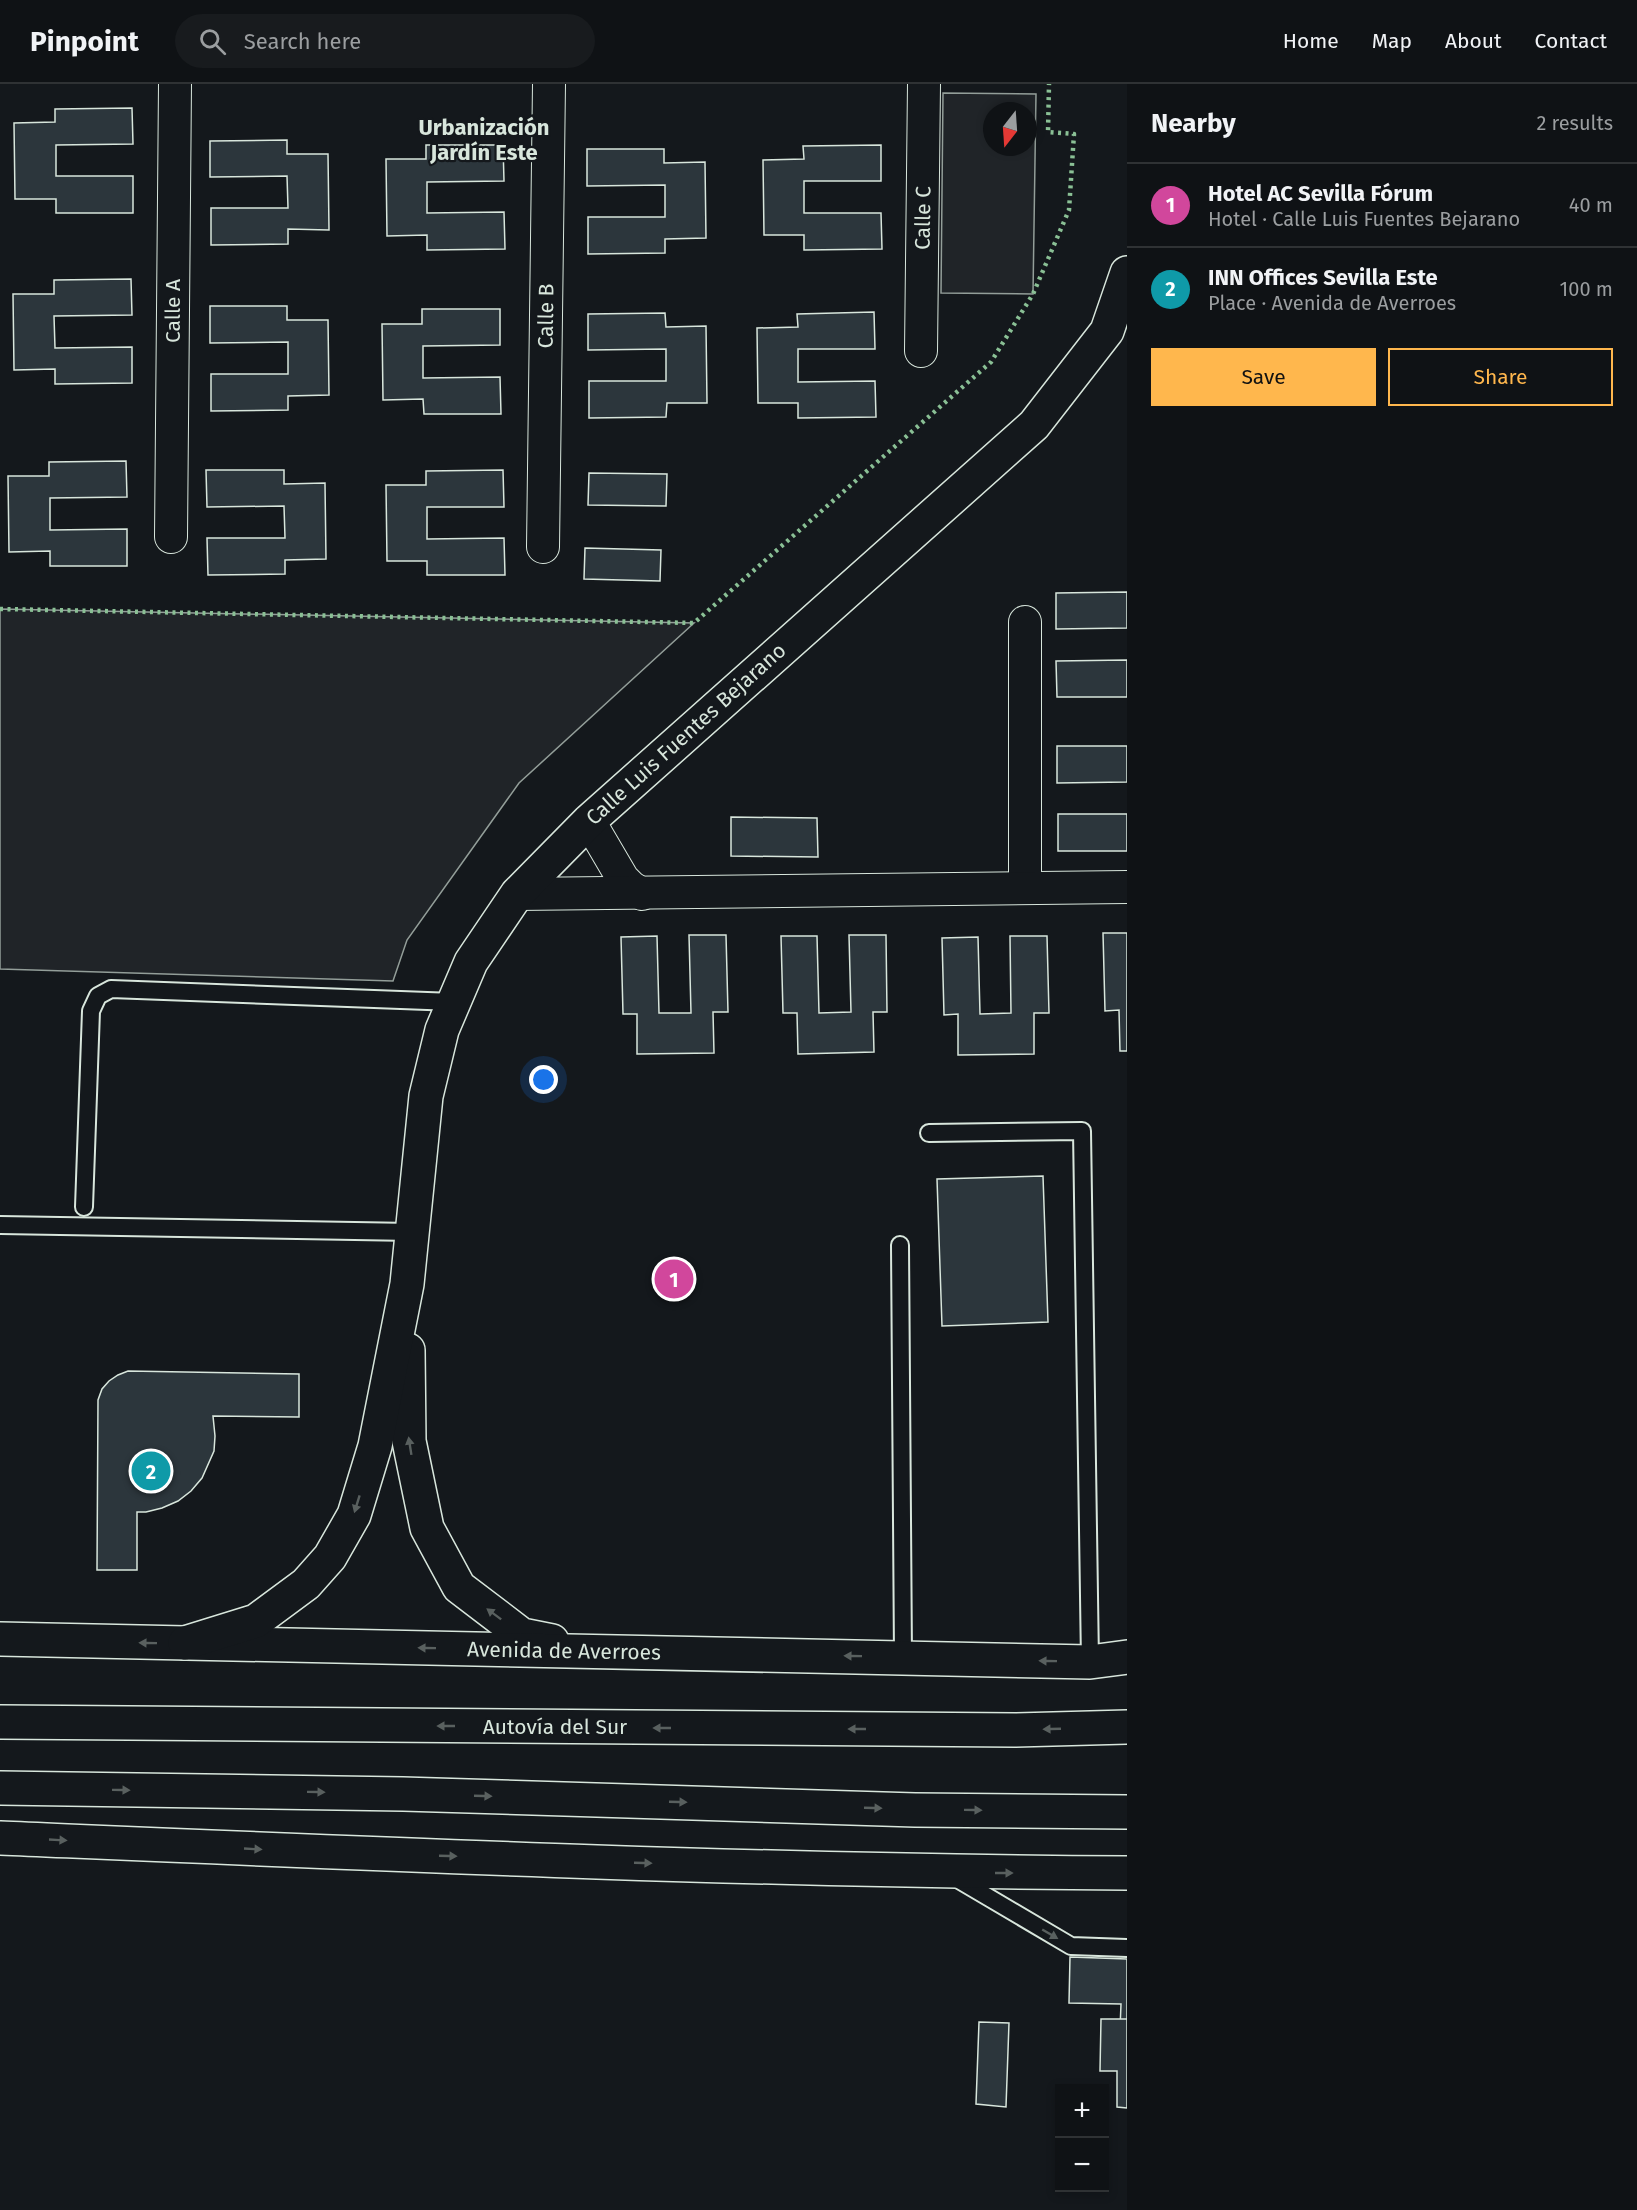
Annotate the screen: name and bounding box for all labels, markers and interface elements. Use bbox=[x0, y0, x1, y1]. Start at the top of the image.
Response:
search box bbox=[175, 14, 595, 68]
text: Pinpoint bbox=[30, 25, 139, 58]
icon: search bbox=[196, 25, 229, 58]
text: Search here bbox=[244, 28, 361, 55]
text: Home bbox=[1283, 28, 1339, 54]
text: Map bbox=[1372, 28, 1412, 54]
text: About bbox=[1445, 28, 1502, 54]
text: Contact bbox=[1535, 28, 1607, 54]
north arrow bbox=[983, 102, 1037, 156]
text: Nearby bbox=[1151, 108, 1236, 139]
text: 2 results bbox=[1536, 111, 1613, 135]
district label: Urbanización Jardín Este bbox=[418, 114, 550, 166]
text: Hotel AC Sevilla Fórum bbox=[1208, 180, 1433, 207]
street label: Calle C bbox=[909, 186, 937, 250]
text: 1 bbox=[1166, 193, 1175, 217]
text: 40 m bbox=[1569, 193, 1613, 217]
text: Hotel · Calle Luis Fuentes Bejarano bbox=[1208, 207, 1520, 231]
text: INN Offices Sevilla Este bbox=[1208, 264, 1438, 291]
text: 2 bbox=[1165, 277, 1176, 301]
text: 100 m bbox=[1560, 277, 1613, 301]
street label: Calle A bbox=[160, 279, 186, 343]
street label: Calle B bbox=[532, 283, 560, 349]
text: Place · Avenida de Averroes bbox=[1208, 291, 1456, 315]
button: Save bbox=[1151, 348, 1376, 406]
button: Share bbox=[1388, 348, 1613, 406]
street label: Calle Luis Fuentes Bejarano bbox=[581, 637, 791, 831]
your location bbox=[529, 1065, 558, 1094]
pin: 1 bbox=[654, 1256, 694, 1302]
one-way arrow bbox=[406, 1436, 415, 1455]
pin: 2 bbox=[132, 1448, 170, 1494]
one-way arrow bbox=[352, 1495, 361, 1513]
one-way arrow bbox=[487, 1608, 502, 1620]
street label: Avenida de Averroes bbox=[467, 1636, 661, 1666]
one-way arrow bbox=[138, 1638, 157, 1647]
one-way arrow bbox=[417, 1644, 436, 1653]
one-way arrow bbox=[843, 1651, 862, 1661]
one-way arrow bbox=[1038, 1656, 1057, 1666]
street label: Autovía del Sur bbox=[483, 1714, 627, 1740]
one-way arrow bbox=[436, 1721, 455, 1731]
one-way arrow bbox=[652, 1723, 671, 1733]
one-way arrow bbox=[847, 1724, 866, 1734]
one-way arrow bbox=[1042, 1725, 1061, 1734]
one-way arrow bbox=[112, 1785, 131, 1795]
one-way arrow bbox=[307, 1788, 326, 1797]
one-way arrow bbox=[473, 1791, 492, 1801]
one-way arrow bbox=[668, 1798, 687, 1807]
one-way arrow bbox=[863, 1804, 882, 1813]
one-way arrow bbox=[964, 1805, 983, 1815]
one-way arrow bbox=[49, 1836, 68, 1845]
one-way arrow bbox=[244, 1844, 263, 1853]
one-way arrow bbox=[439, 1851, 458, 1860]
one-way arrow bbox=[634, 1858, 653, 1867]
one-way arrow bbox=[995, 1868, 1014, 1877]
one-way arrow bbox=[1041, 1929, 1058, 1939]
map controls bbox=[1055, 2084, 1109, 2192]
button: + bbox=[1055, 2084, 1109, 2138]
button: − bbox=[1055, 2138, 1109, 2192]

